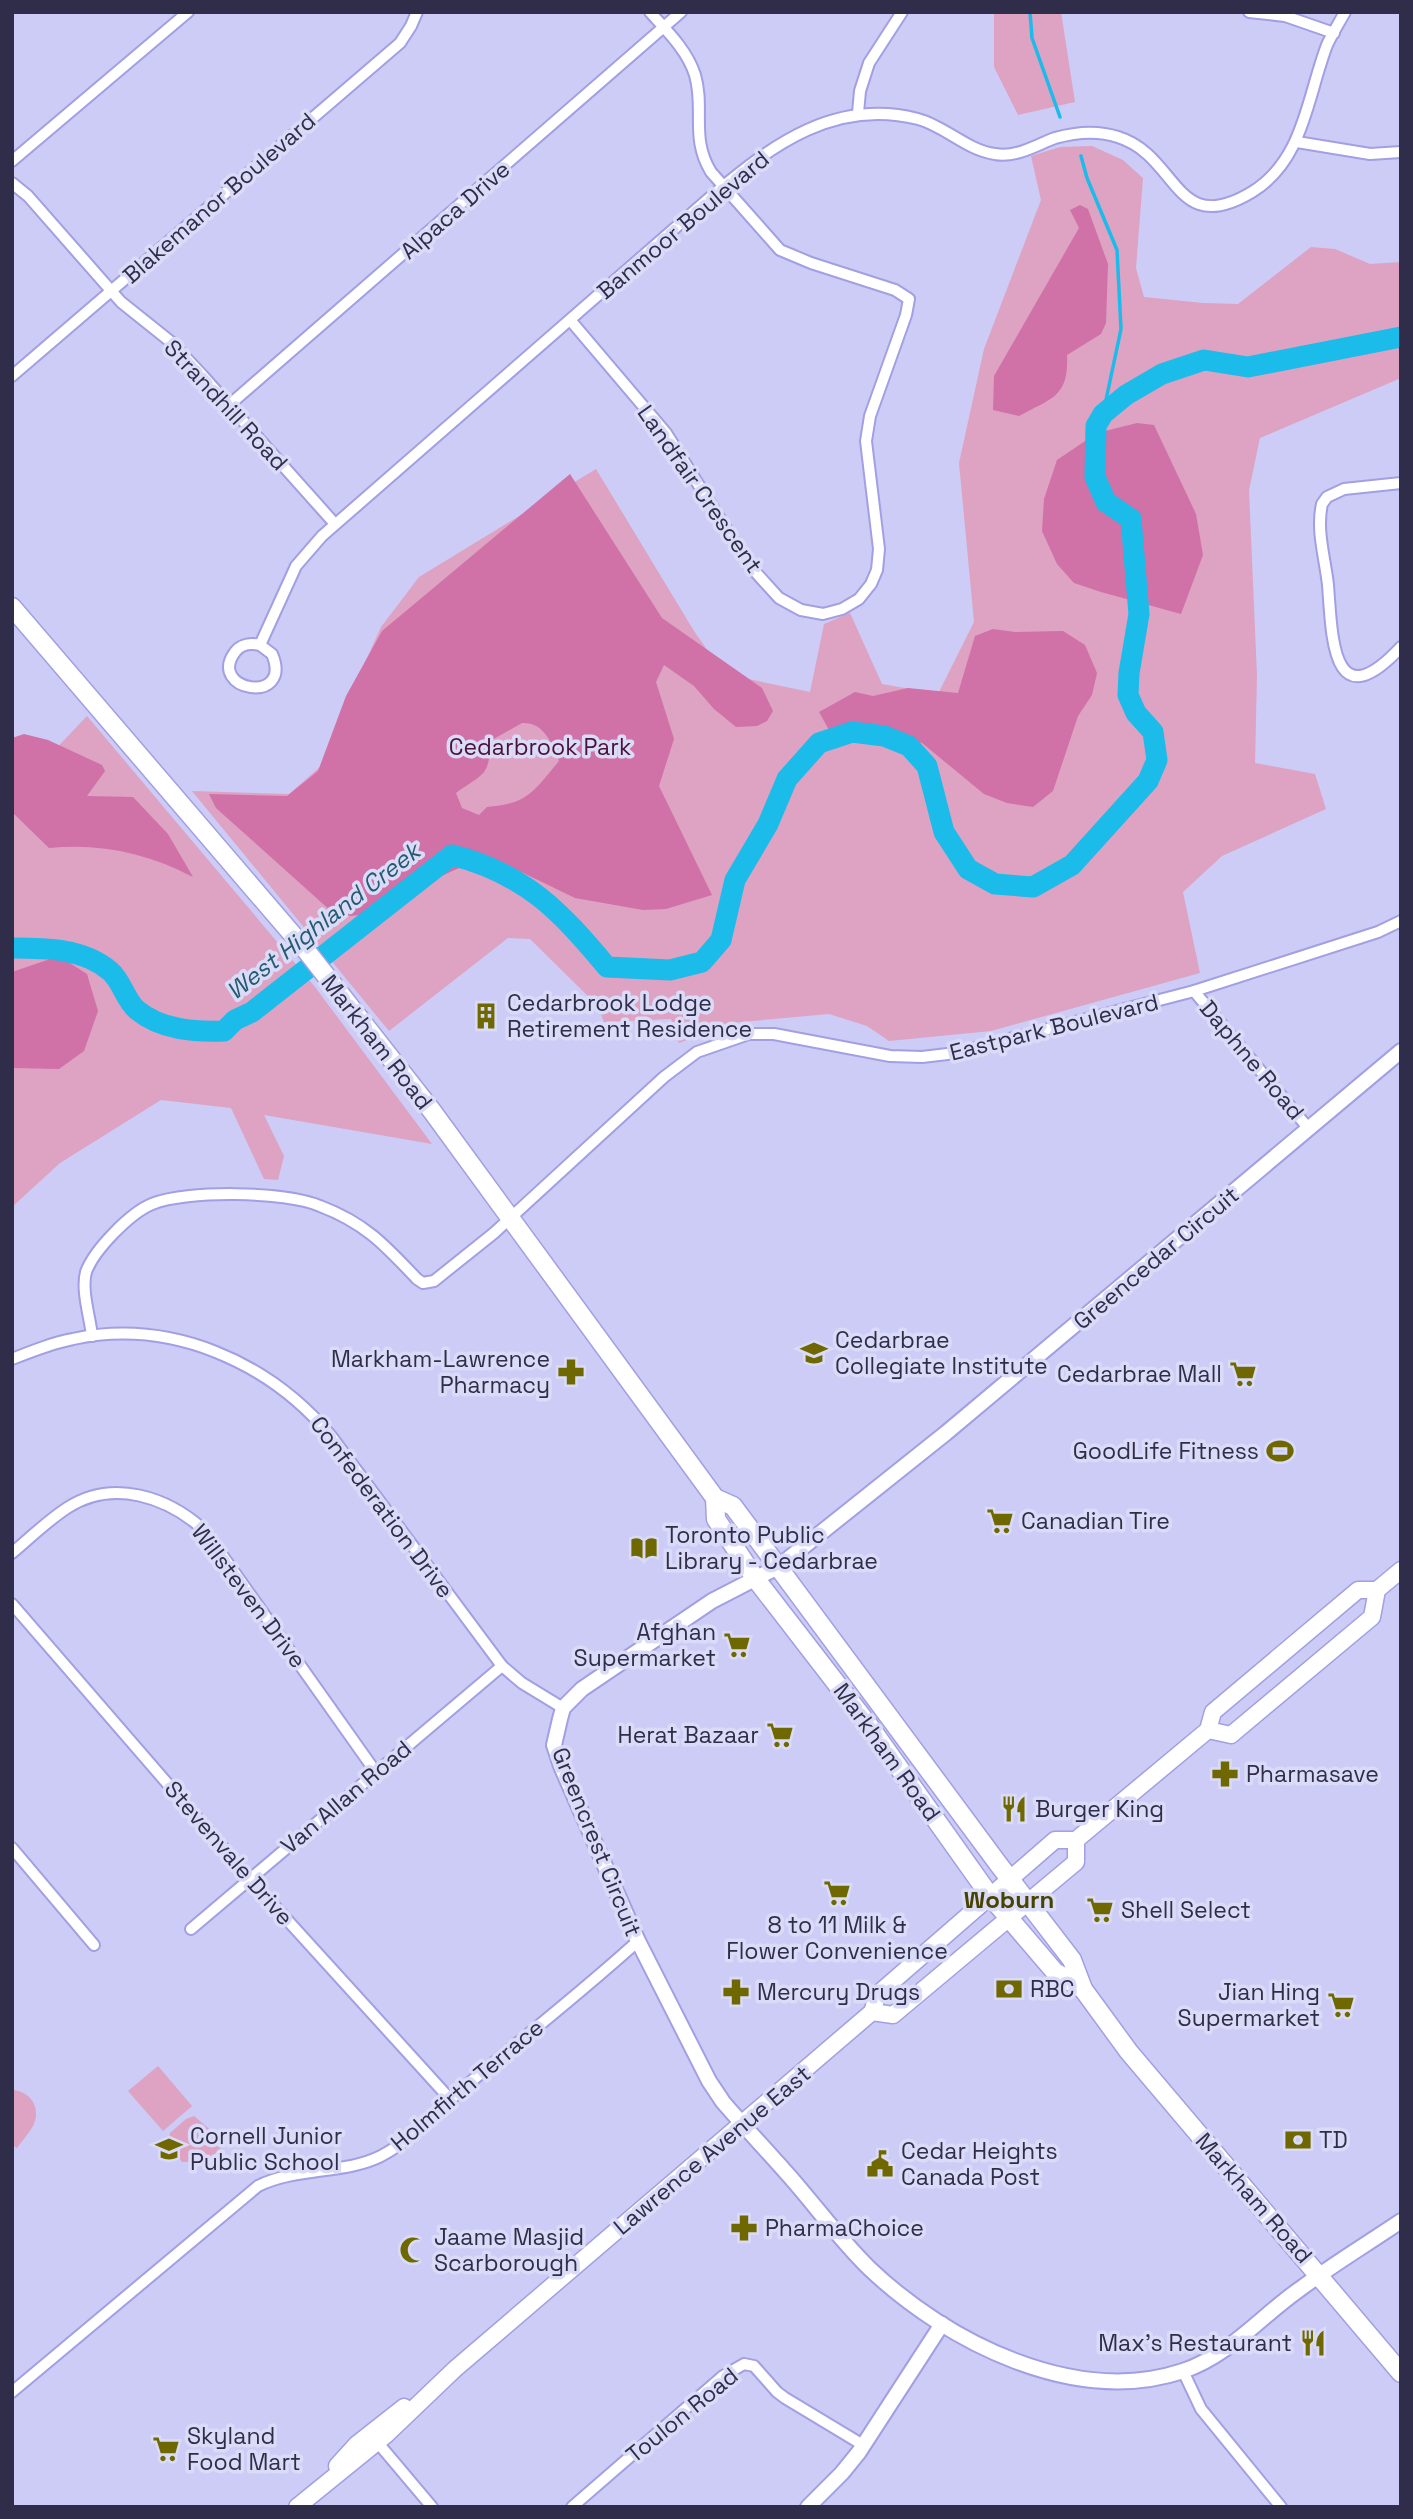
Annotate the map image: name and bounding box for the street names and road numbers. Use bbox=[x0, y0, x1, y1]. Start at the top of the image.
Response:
street label: Blakemanor Boulevard bbox=[116, 106, 322, 290]
street label: Banmoor Boulevard bbox=[591, 144, 775, 306]
street label: Alpaca Drive bbox=[394, 154, 516, 266]
street label: Strandhill Road bbox=[158, 333, 294, 477]
street label: Landfair Crescent bbox=[631, 399, 769, 579]
street label: Markham Road bbox=[315, 968, 439, 1116]
street label: Eastpark Boulevard bbox=[946, 987, 1162, 1067]
street label: Daphne Road bbox=[1193, 994, 1311, 1126]
street label: Greencedar Circuit bbox=[1067, 1180, 1245, 1336]
street label: Confederation Drive bbox=[304, 1410, 460, 1604]
street label: Willsteven Drive bbox=[185, 1518, 313, 1674]
street label: Markham Road bbox=[827, 1677, 947, 1827]
street label: Van Allan Road bbox=[274, 1734, 418, 1860]
street label: Greencrest Circuit bbox=[545, 1743, 649, 1941]
street label: Stevenvale Drive bbox=[158, 1774, 300, 1932]
street label: Holmfirth Terrace bbox=[384, 2012, 550, 2158]
street label: Lawrence Avenue East bbox=[607, 2059, 817, 2241]
street label: Markham Road bbox=[1189, 2126, 1319, 2270]
street label: Toulon Road bbox=[620, 2361, 744, 2469]

